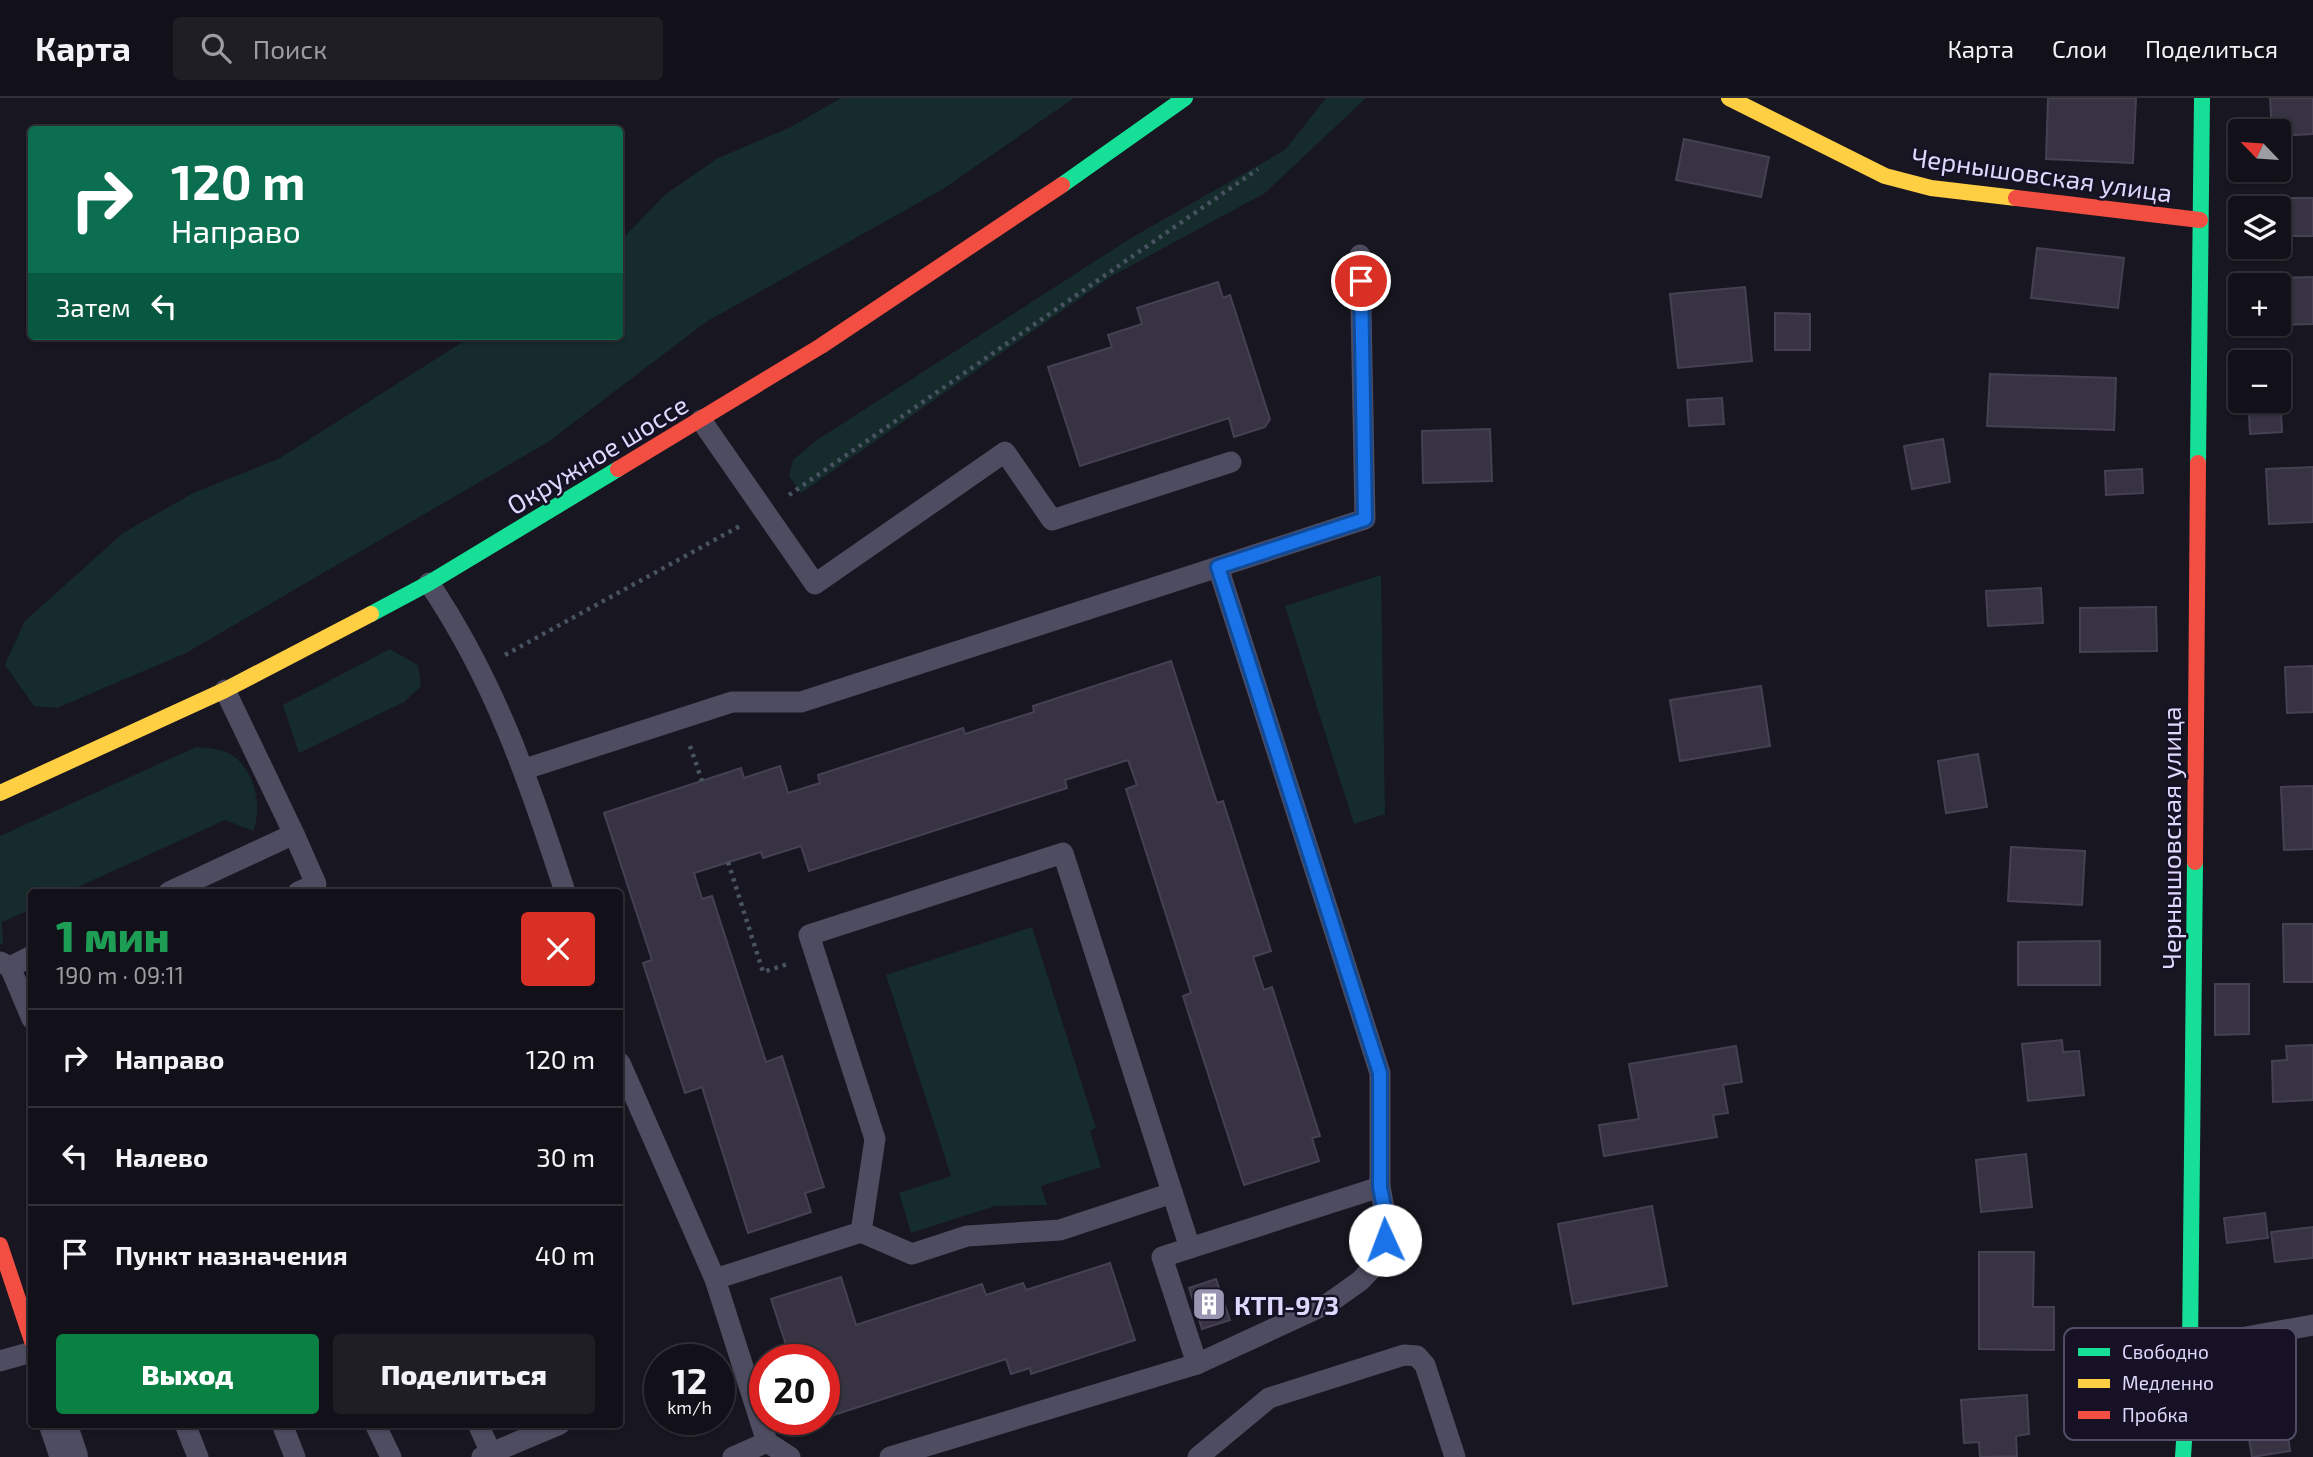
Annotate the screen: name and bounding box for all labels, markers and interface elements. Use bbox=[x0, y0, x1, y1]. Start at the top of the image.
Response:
search box bbox=[173, 17, 663, 80]
text: Карта bbox=[35, 28, 131, 68]
icon: search bbox=[197, 29, 235, 67]
text: Поиск bbox=[253, 33, 327, 64]
text: Карта bbox=[1947, 34, 2014, 63]
text: Слои bbox=[2052, 34, 2107, 63]
text: Поделиться bbox=[2145, 34, 2278, 63]
north arrow bbox=[2228, 119, 2291, 182]
map controls bbox=[2228, 119, 2291, 413]
street label: Чернышовская улица bbox=[1909, 140, 2174, 209]
text: 120 m bbox=[171, 151, 305, 210]
icon: right bbox=[56, 154, 147, 245]
button: layers bbox=[2228, 196, 2291, 259]
text: Направо bbox=[171, 211, 301, 249]
pin bbox=[1331, 251, 1391, 311]
icon: arrive bbox=[1342, 262, 1380, 300]
button: + bbox=[2228, 273, 2291, 336]
icon: left bbox=[145, 287, 183, 325]
text: Затем bbox=[56, 291, 131, 322]
button: − bbox=[2228, 350, 2291, 413]
street label: Окружное шоссе bbox=[501, 388, 694, 521]
street label: Чернышовская улица bbox=[2155, 706, 2187, 970]
text: 1 мин bbox=[56, 910, 170, 960]
button: close bbox=[521, 912, 595, 986]
text: 190 m · 09:11 bbox=[56, 961, 184, 989]
icon: right bbox=[56, 1039, 94, 1077]
text: Направо bbox=[115, 1043, 224, 1074]
text: 120 m bbox=[526, 1043, 595, 1074]
icon: left bbox=[56, 1137, 94, 1175]
text: Налево bbox=[115, 1141, 208, 1172]
text: 30 m bbox=[536, 1141, 595, 1172]
position arrow bbox=[1348, 1203, 1422, 1277]
icon: arrive bbox=[56, 1235, 94, 1273]
text: Пункт назначения bbox=[115, 1239, 348, 1270]
text: 40 m bbox=[535, 1239, 595, 1270]
building icon: КТП-973 bbox=[1190, 1285, 1228, 1323]
place label: КТП-973 bbox=[1234, 1289, 1339, 1320]
legend bbox=[2064, 1328, 2296, 1440]
button: Выход bbox=[56, 1334, 319, 1414]
button: Поделиться bbox=[333, 1334, 595, 1414]
text: Свободно bbox=[2122, 1340, 2209, 1363]
speed limit sign: 20 bbox=[749, 1344, 840, 1435]
text: 12 bbox=[672, 1359, 707, 1401]
text: Медленно bbox=[2122, 1371, 2214, 1394]
text: km/h bbox=[667, 1396, 712, 1418]
text: Пробка bbox=[2122, 1403, 2188, 1426]

